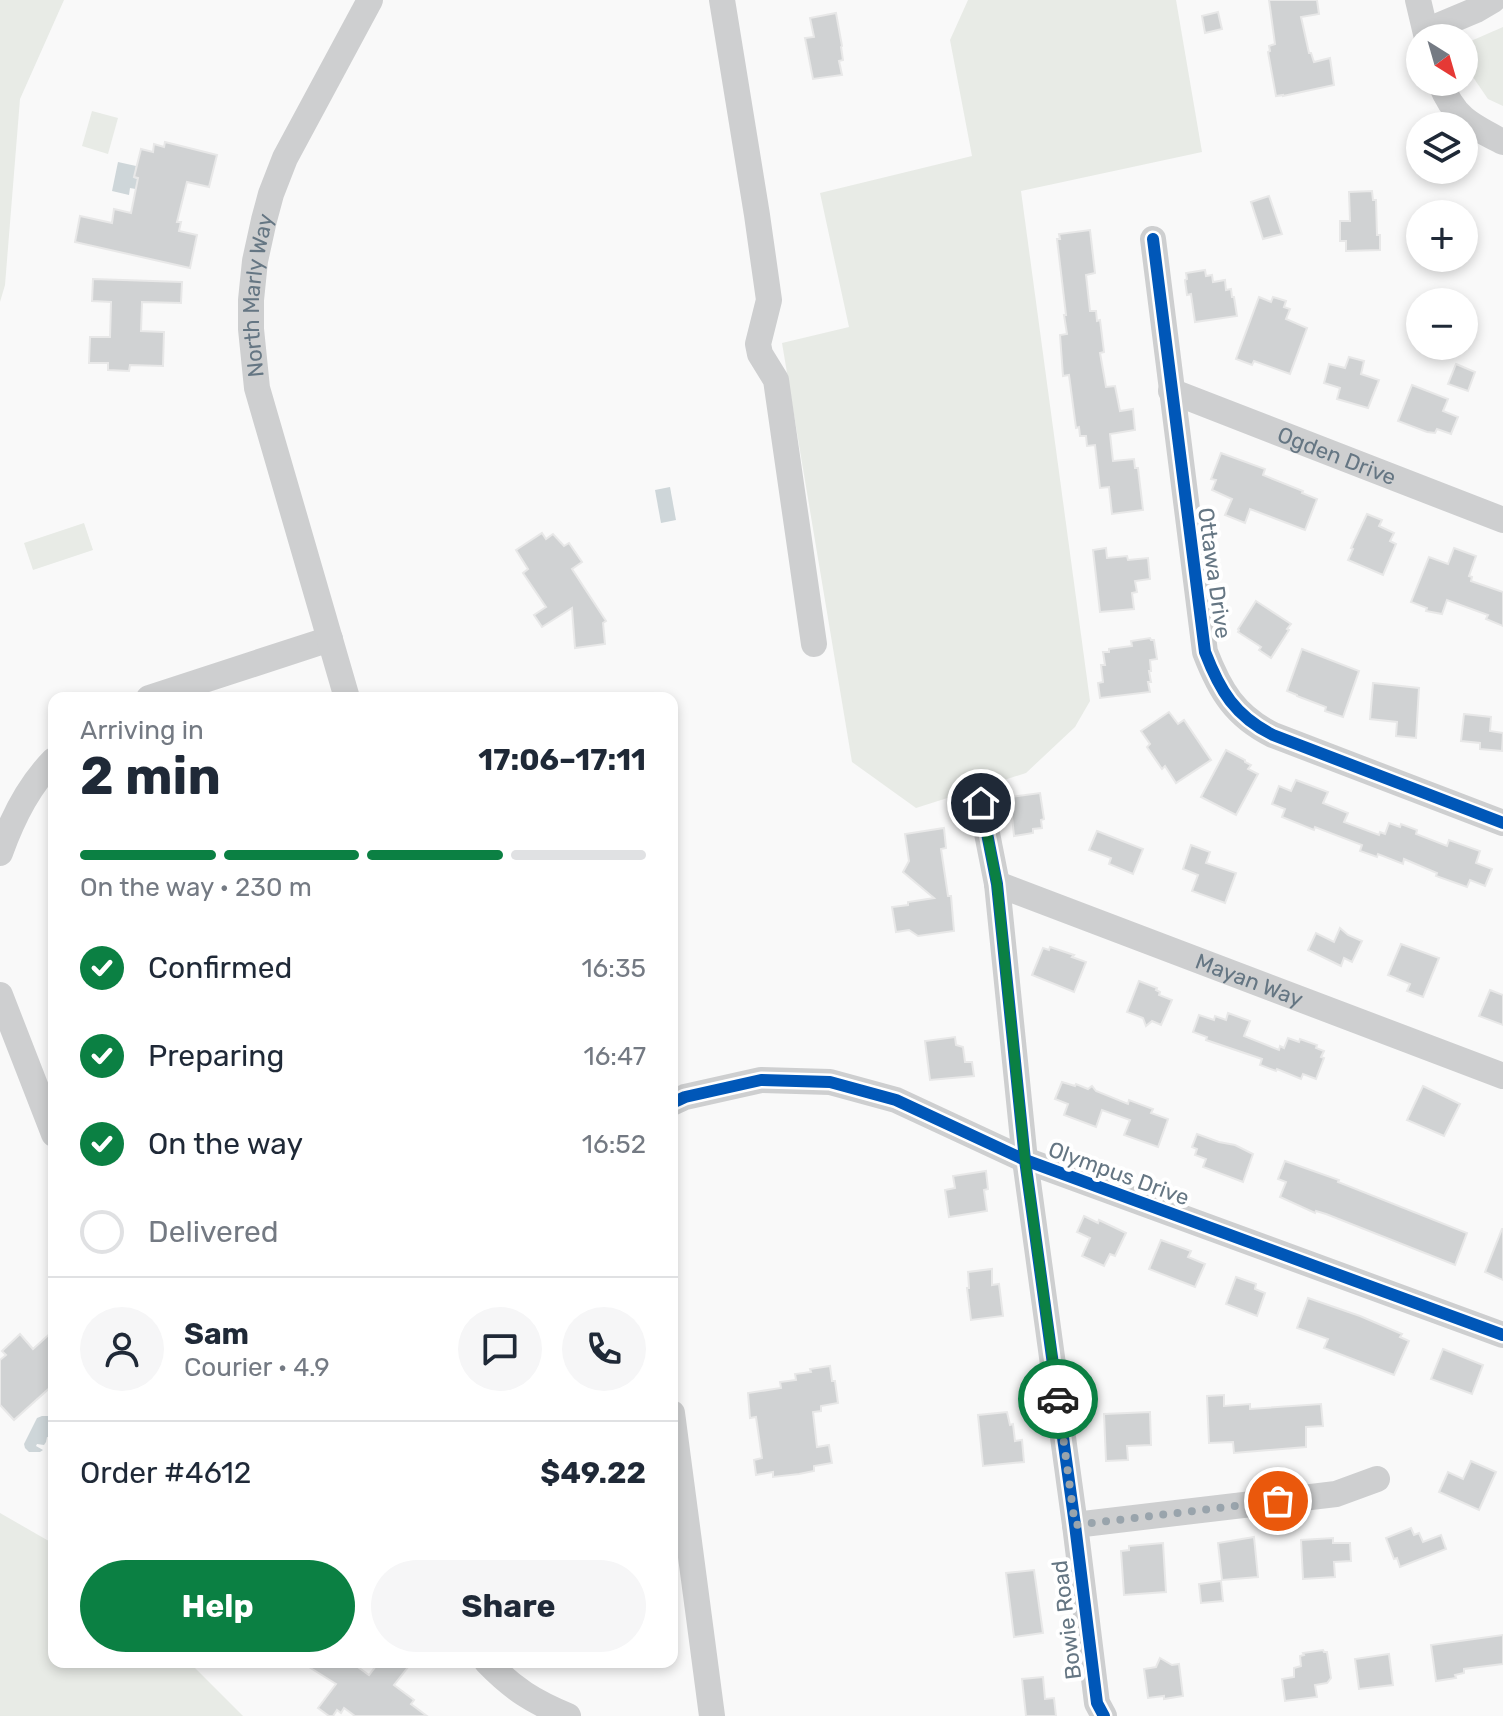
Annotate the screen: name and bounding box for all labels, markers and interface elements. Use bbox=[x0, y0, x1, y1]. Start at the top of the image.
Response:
north arrow bbox=[1406, 24, 1478, 96]
map controls bbox=[1406, 24, 1478, 360]
button: layers bbox=[1406, 112, 1478, 184]
button: + bbox=[1406, 200, 1478, 272]
street label: North Marly Way bbox=[238, 211, 279, 379]
button: − bbox=[1406, 288, 1478, 360]
street label: Ogden Drive bbox=[1274, 421, 1400, 491]
street label: Ottawa Drive bbox=[1192, 506, 1237, 640]
text: Arriving in bbox=[80, 715, 204, 746]
text: 17:06–17:11 bbox=[478, 742, 646, 778]
text: 2 min bbox=[80, 745, 221, 807]
pin bbox=[947, 769, 1015, 837]
icon: home bbox=[959, 781, 1003, 825]
text: On the way · 230 m bbox=[80, 872, 312, 903]
icon: check bbox=[80, 946, 124, 990]
street label: Mayan Way bbox=[1192, 948, 1307, 1013]
text: Confirmed bbox=[148, 950, 292, 986]
text: 16:35 bbox=[581, 953, 646, 984]
icon: check bbox=[80, 1034, 124, 1078]
text: Preparing bbox=[148, 1038, 284, 1074]
text: 16:47 bbox=[584, 1041, 646, 1072]
icon: check bbox=[80, 1122, 124, 1166]
text: On the way bbox=[148, 1126, 303, 1162]
text: 16:52 bbox=[582, 1129, 646, 1160]
street label: Olympus Drive bbox=[1045, 1135, 1193, 1211]
text: Delivered bbox=[148, 1214, 279, 1250]
button: person bbox=[80, 1307, 164, 1391]
button: chat bbox=[458, 1307, 542, 1391]
button: phone bbox=[562, 1307, 646, 1391]
text: Sam bbox=[184, 1316, 249, 1352]
text: Courier · 4.9 bbox=[184, 1352, 330, 1383]
courier bbox=[1018, 1359, 1098, 1439]
icon: car bbox=[1036, 1377, 1080, 1421]
text: Order #4612 bbox=[80, 1455, 251, 1491]
text: $49.22 bbox=[540, 1455, 646, 1491]
pin bbox=[1244, 1467, 1312, 1535]
icon: bag bbox=[1256, 1479, 1300, 1523]
street label: Bowie Road bbox=[1046, 1559, 1087, 1681]
button: Help bbox=[80, 1560, 355, 1652]
button: Share bbox=[371, 1560, 646, 1652]

